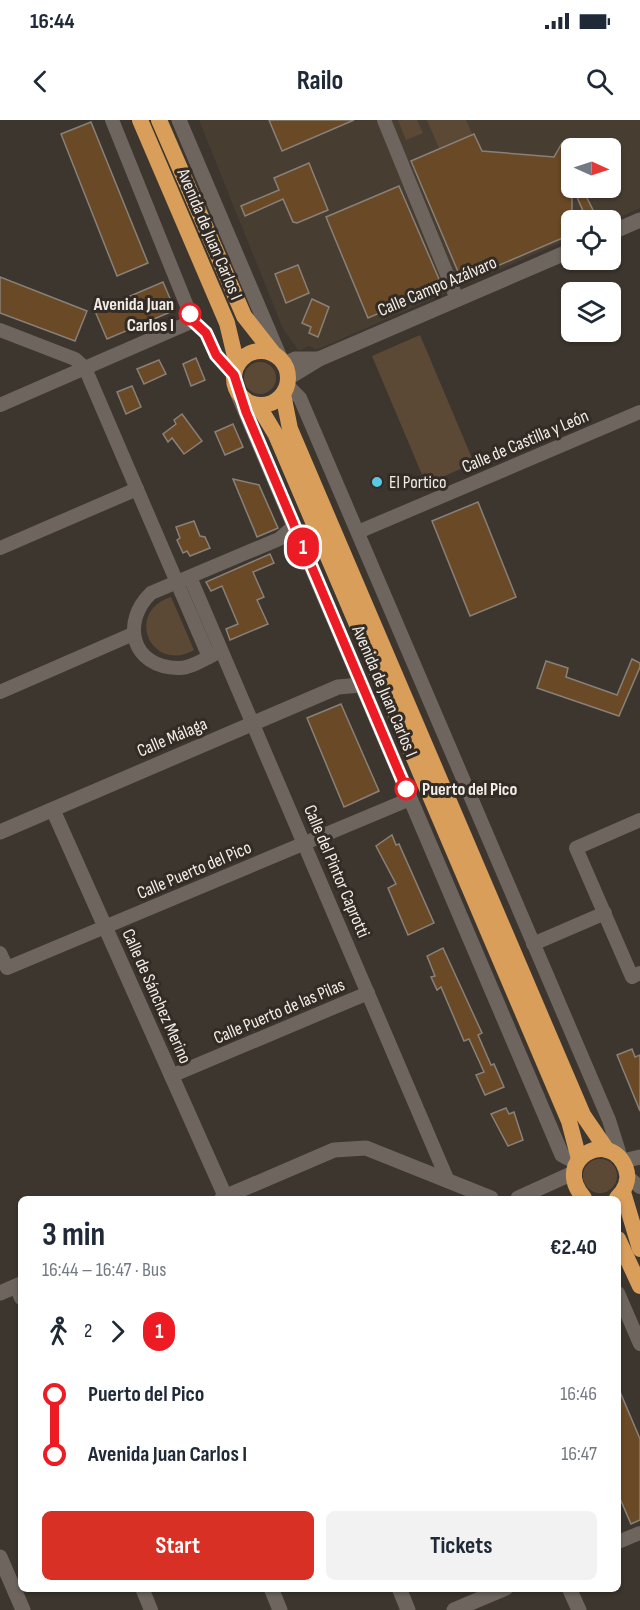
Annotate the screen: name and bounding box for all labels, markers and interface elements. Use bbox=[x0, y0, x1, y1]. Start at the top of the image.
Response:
text: 16:44 bbox=[30, 8, 74, 35]
icon: back bbox=[24, 65, 57, 98]
text: Railo bbox=[297, 65, 343, 97]
icon: search bbox=[583, 65, 616, 98]
north arrow bbox=[561, 138, 621, 198]
map controls bbox=[561, 138, 621, 342]
street label: Avenida de Juan Carlos I bbox=[172, 164, 247, 303]
button: locate bbox=[561, 210, 621, 270]
street label: Calle Campo Azálvaro bbox=[374, 252, 500, 321]
button: layers bbox=[561, 282, 621, 342]
place label: Avenida Juan Carlos I bbox=[93, 294, 174, 336]
marker: Avenida Juan Carlos I bbox=[179, 303, 201, 325]
street label: Calle de Castilla y León bbox=[459, 405, 592, 478]
place label: El Portico bbox=[389, 472, 447, 493]
marker: El Portico bbox=[370, 475, 384, 489]
line badge: 1 bbox=[284, 528, 322, 566]
text: 1 bbox=[299, 535, 307, 560]
street label: Avenida de Juan Carlos I bbox=[347, 621, 422, 760]
street label: Calle Málaga bbox=[134, 713, 210, 762]
marker: Puerto del Pico bbox=[395, 778, 417, 800]
place label: Puerto del Pico bbox=[422, 779, 517, 800]
street label: Calle del Pintor Caprotti bbox=[299, 802, 374, 941]
street label: Calle Puerto del Pico bbox=[134, 837, 254, 904]
street label: Calle de Sánchez Merino bbox=[117, 926, 196, 1067]
street label: Calle Puerto de las Pilas bbox=[210, 974, 348, 1049]
text: 3 min bbox=[42, 1215, 105, 1255]
text: €2.40 bbox=[550, 1234, 597, 1261]
text: 16:44 – 16:47 · Bus bbox=[42, 1258, 166, 1282]
icon: walk bbox=[42, 1315, 75, 1348]
icon: forward bbox=[101, 1315, 134, 1348]
text: 2 bbox=[84, 1319, 92, 1343]
text: 1 bbox=[155, 1319, 163, 1344]
text: Puerto del Pico bbox=[88, 1381, 204, 1408]
text: 16:46 bbox=[560, 1382, 597, 1406]
text: Avenida Juan Carlos I bbox=[88, 1441, 247, 1468]
text: 16:47 bbox=[561, 1442, 597, 1466]
button: Start bbox=[42, 1511, 314, 1580]
button: Tickets bbox=[326, 1511, 597, 1580]

